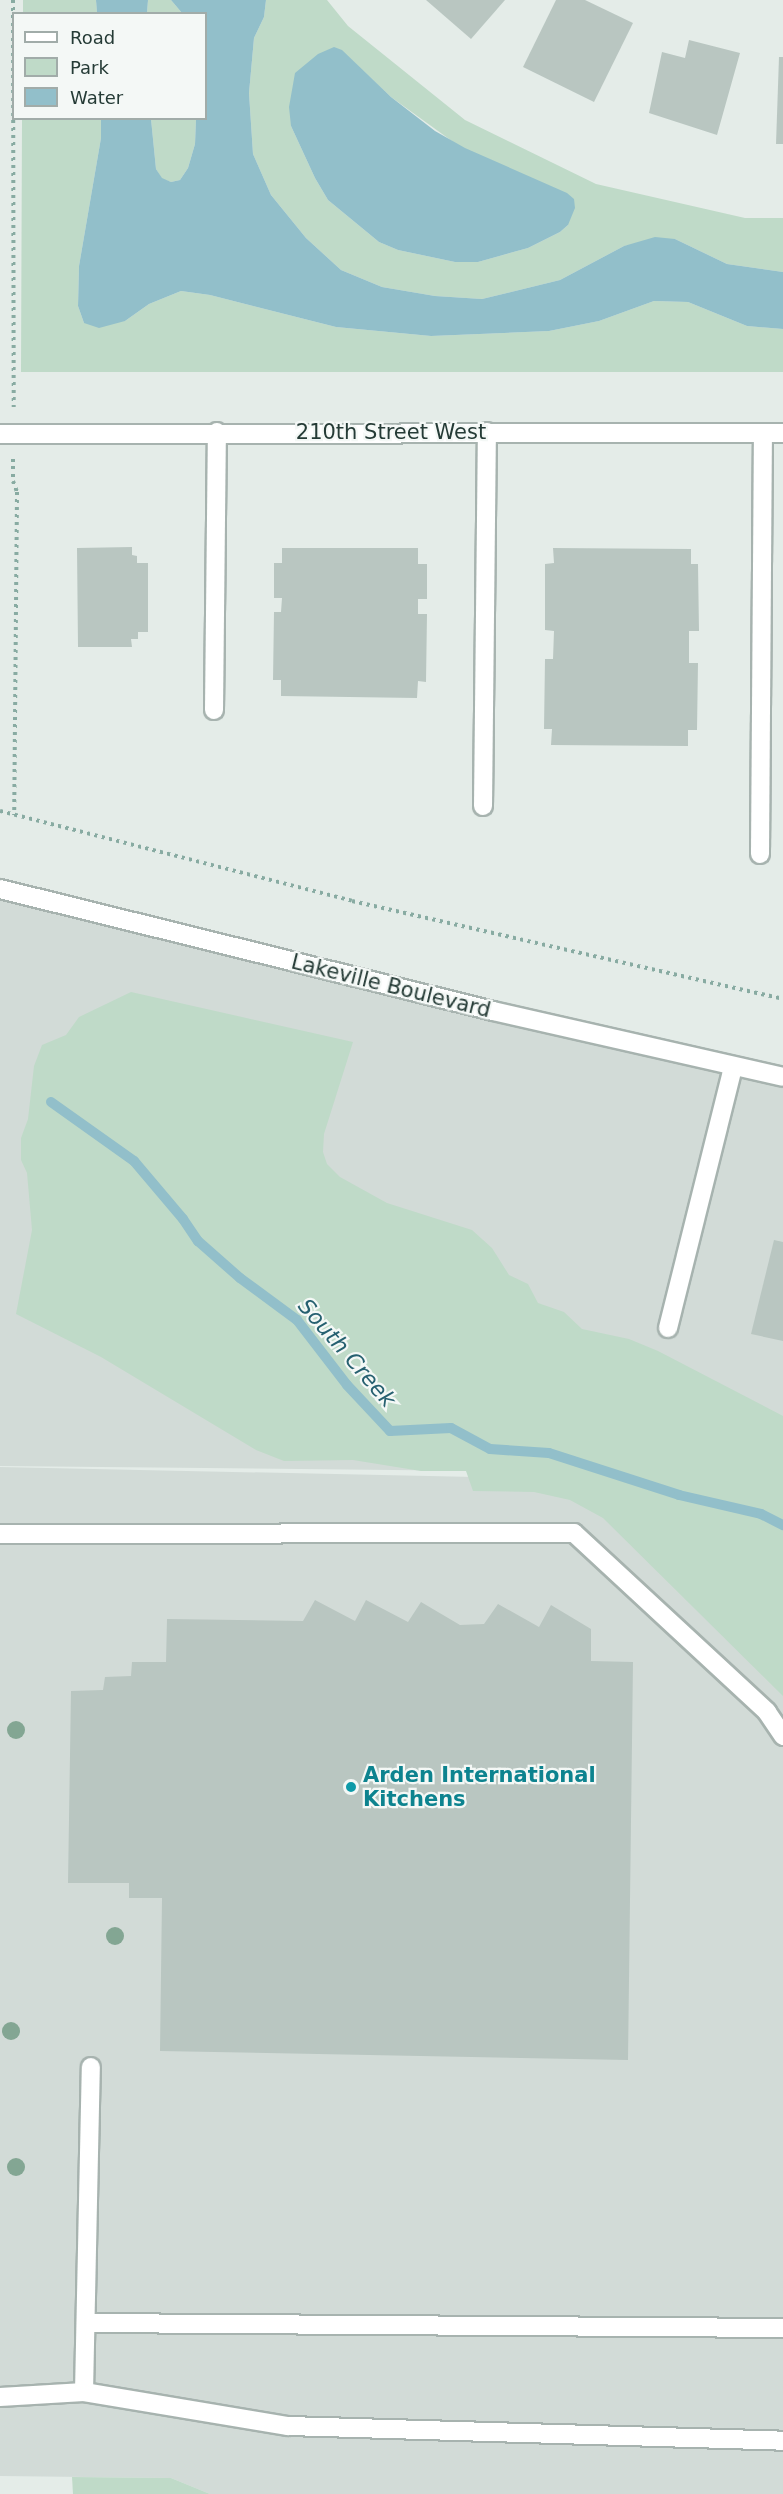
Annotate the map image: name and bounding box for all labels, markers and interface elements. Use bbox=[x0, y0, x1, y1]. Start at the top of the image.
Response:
legend bbox=[12, 12, 207, 120]
text: Road bbox=[70, 27, 115, 48]
text: Park bbox=[70, 57, 109, 78]
text: Water bbox=[70, 87, 123, 108]
street label: 210th Street West bbox=[296, 419, 486, 445]
street label: Lakeville Boulevard bbox=[289, 949, 493, 1023]
water label: South Creek bbox=[293, 1293, 401, 1413]
place label: Arden International Kitchens bbox=[363, 1762, 596, 1812]
marker: Arden International Kitchens bbox=[344, 1780, 358, 1794]

